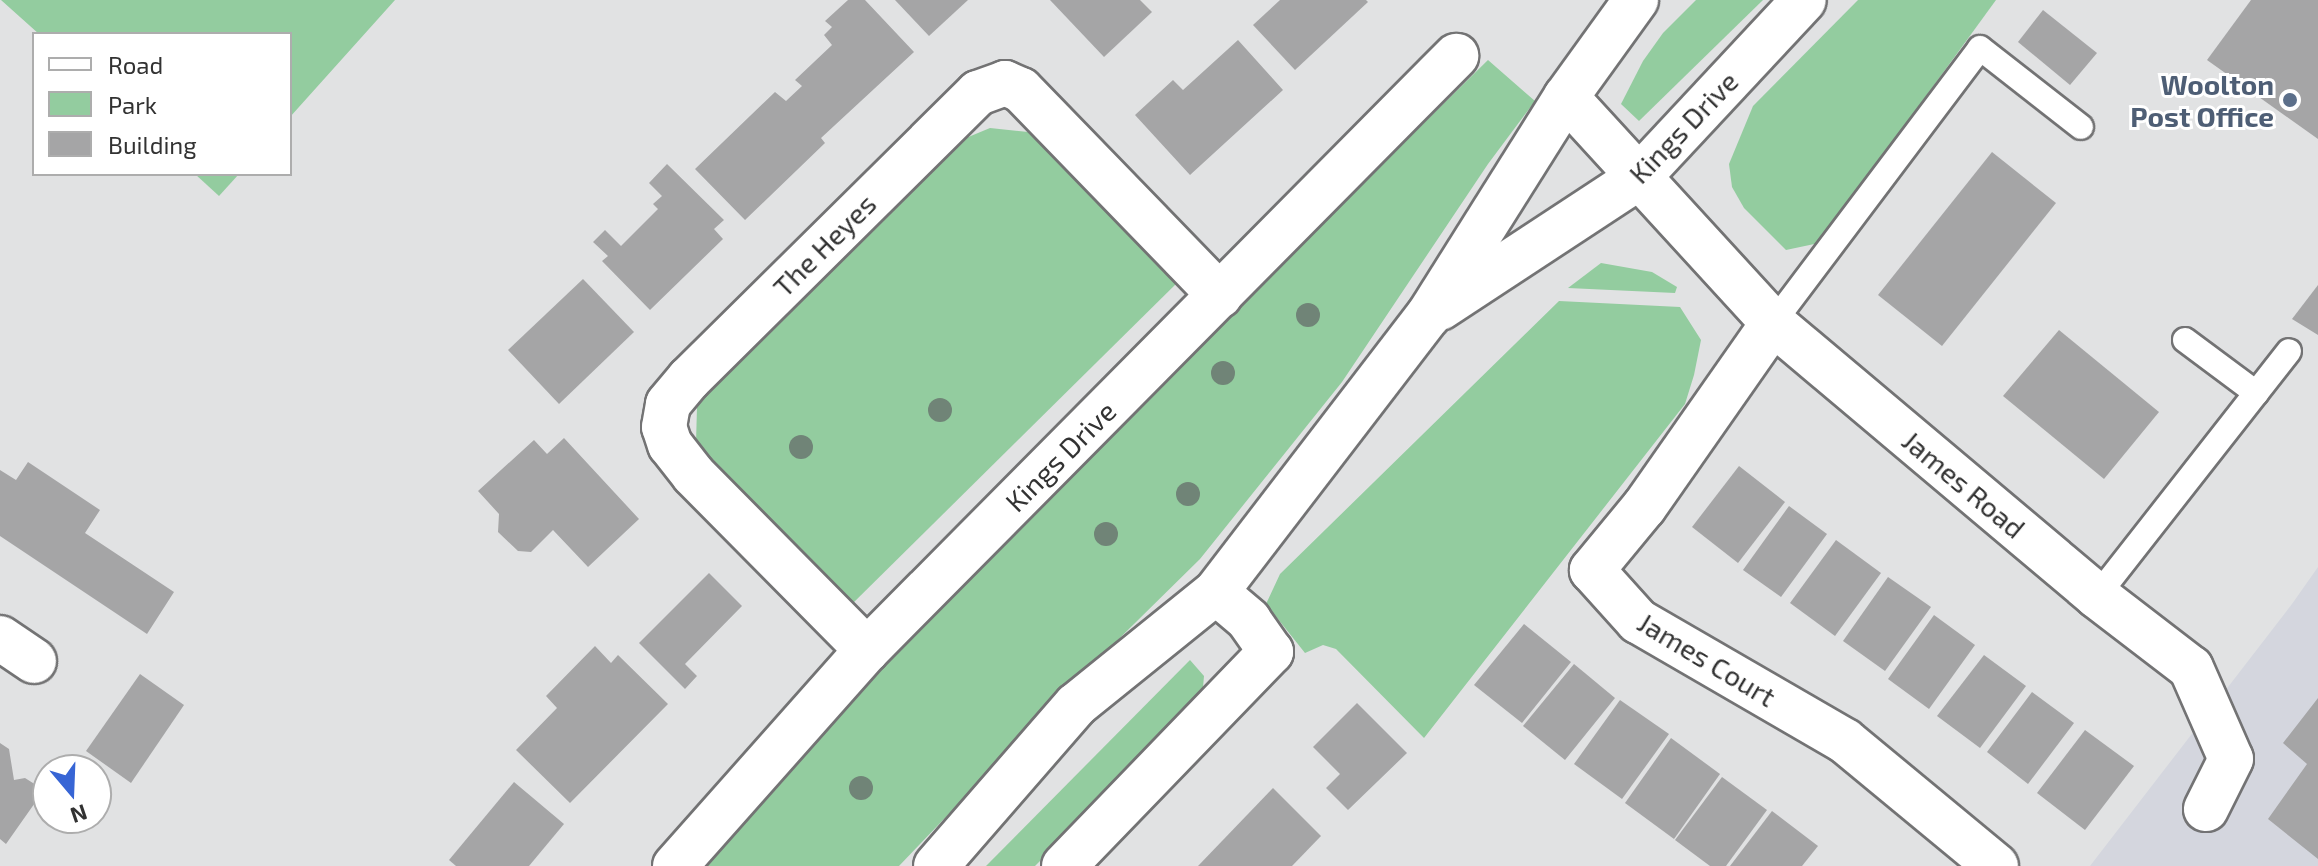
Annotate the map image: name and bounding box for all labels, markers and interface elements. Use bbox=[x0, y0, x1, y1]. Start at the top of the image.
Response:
legend bbox=[32, 32, 292, 176]
text: Road bbox=[108, 50, 163, 79]
street label: Kings Drive bbox=[1621, 64, 1745, 190]
place label: Woolton Post Office bbox=[2130, 67, 2274, 133]
text: Park bbox=[108, 90, 157, 119]
marker: Woolton Post Office bbox=[2281, 91, 2299, 109]
text: Building bbox=[108, 130, 197, 159]
street label: The Heyes bbox=[766, 187, 882, 303]
street label: Kings Drive bbox=[998, 394, 1122, 518]
street label: James Road bbox=[1896, 423, 2032, 545]
street label: James Court bbox=[1632, 605, 1782, 713]
north arrow bbox=[32, 754, 112, 834]
text: N bbox=[67, 800, 91, 830]

